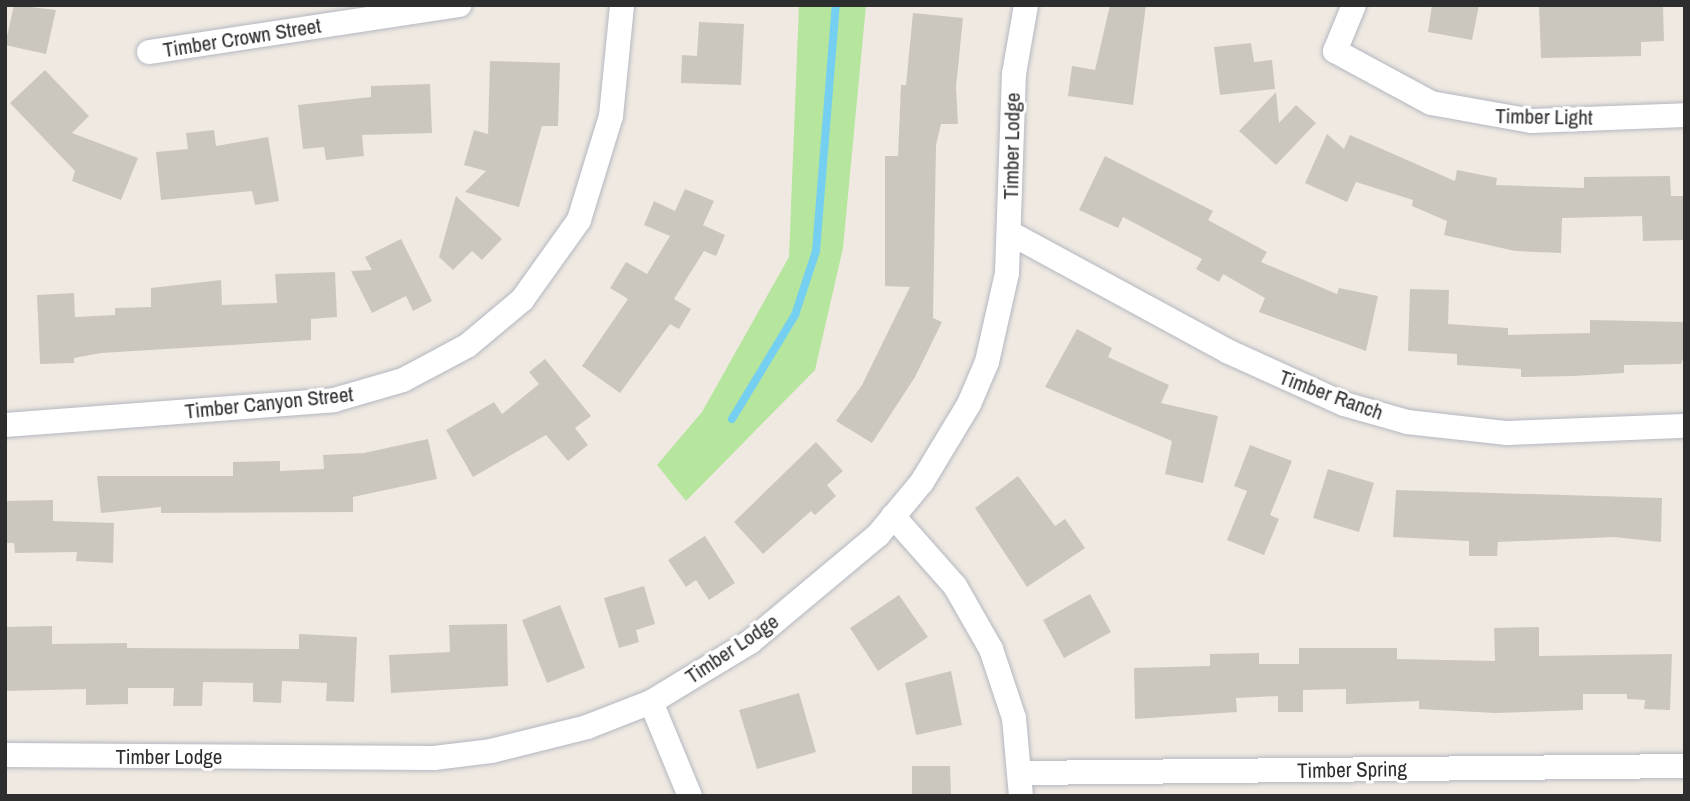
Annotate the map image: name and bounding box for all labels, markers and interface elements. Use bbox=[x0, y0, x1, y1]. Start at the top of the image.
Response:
street label: Timber Crown Street bbox=[161, 13, 323, 63]
street label: Timber Lodge bbox=[998, 92, 1026, 200]
street label: Timber Light bbox=[1495, 104, 1593, 130]
street label: Timber Ranch bbox=[1276, 365, 1386, 425]
street label: Timber Canyon Street bbox=[184, 382, 354, 424]
street label: Timber Lodge bbox=[681, 609, 783, 689]
street label: Timber Lodge bbox=[116, 744, 222, 770]
street label: Timber Spring bbox=[1297, 756, 1407, 784]

